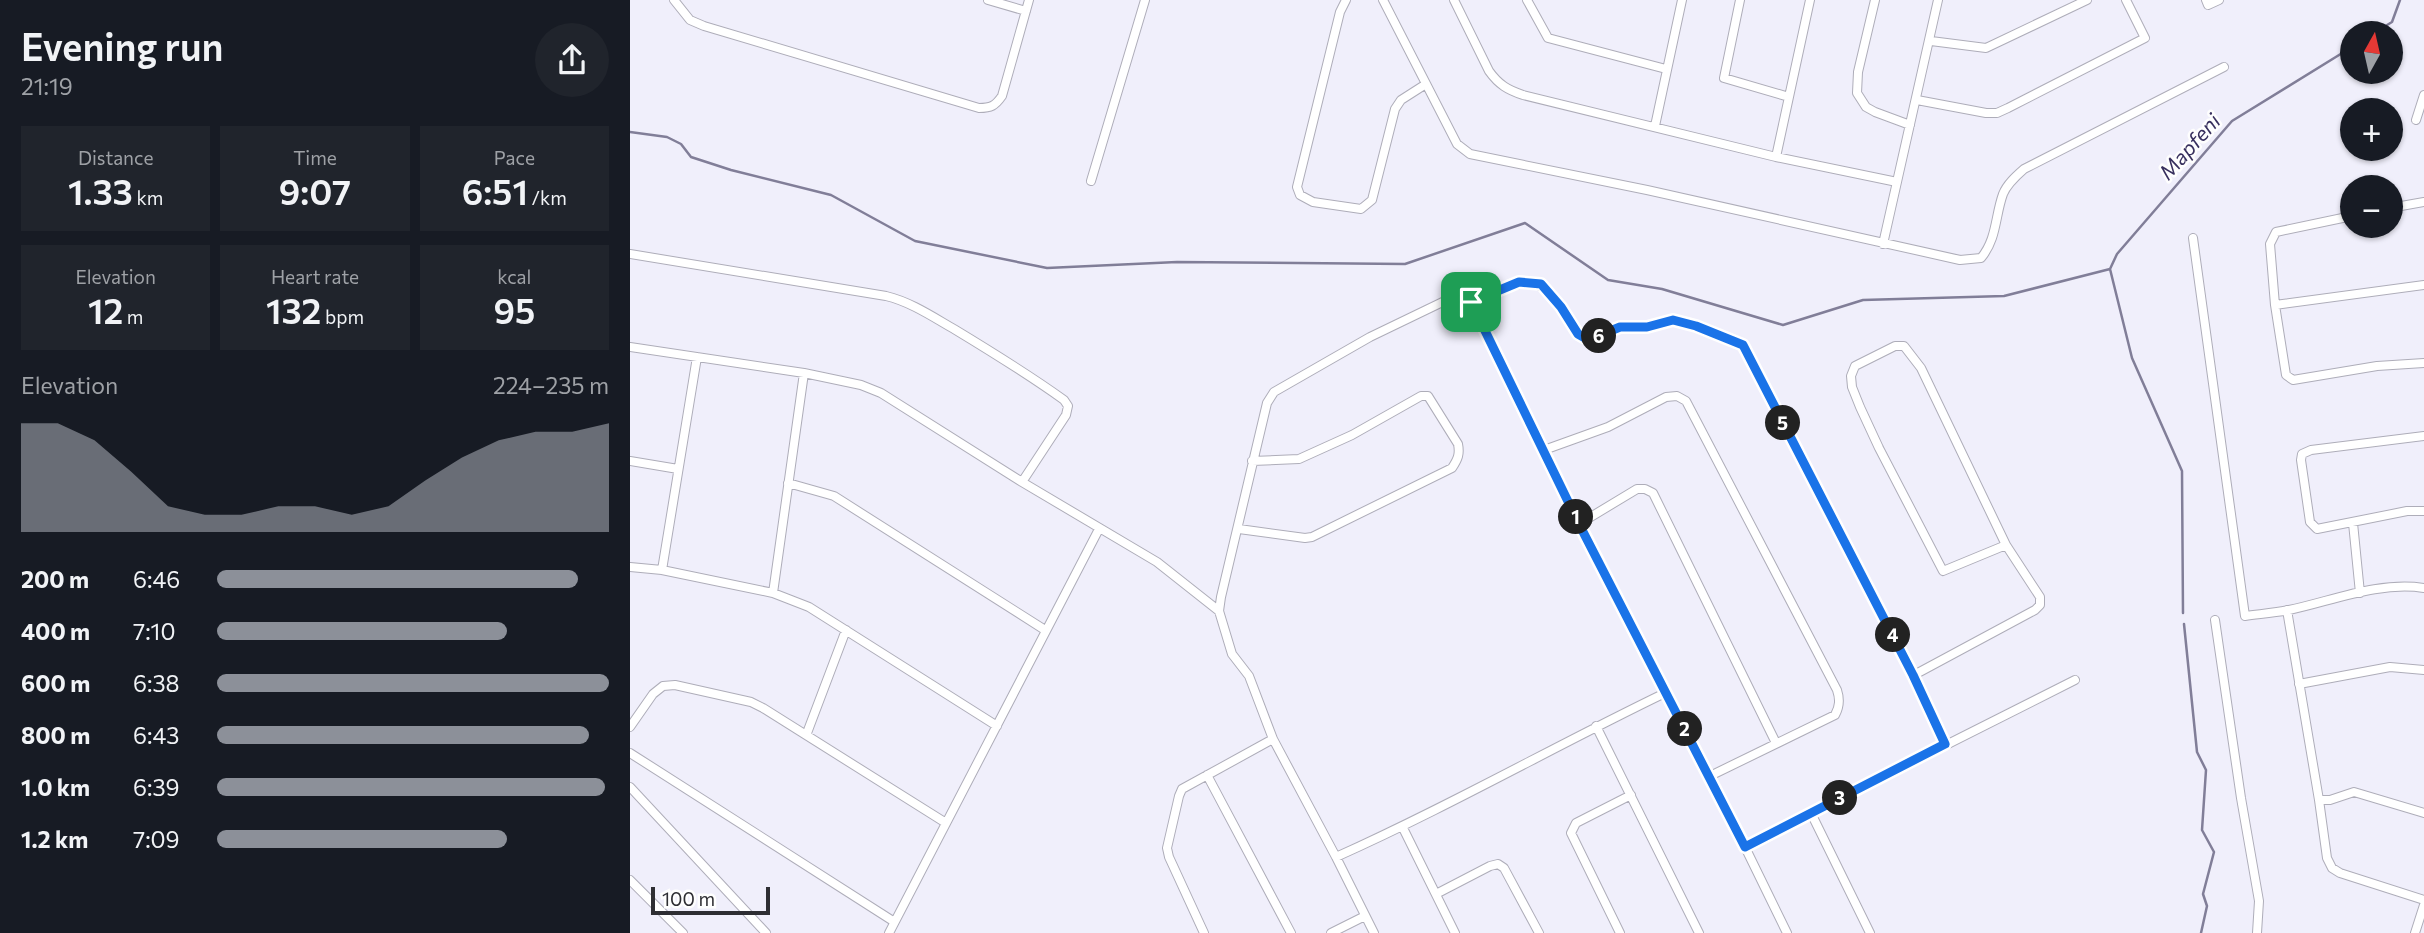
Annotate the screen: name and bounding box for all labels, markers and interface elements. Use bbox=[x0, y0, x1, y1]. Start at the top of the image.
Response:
north arrow bbox=[2340, 21, 2403, 84]
map controls bbox=[2340, 21, 2403, 238]
text: Evening run bbox=[21, 22, 224, 69]
button: share bbox=[535, 23, 609, 97]
text: 21:19 bbox=[21, 72, 73, 100]
button: + bbox=[2340, 98, 2403, 161]
water label: Mapfeni bbox=[2153, 108, 2225, 184]
text: Distance bbox=[78, 146, 153, 169]
text: Time bbox=[293, 146, 337, 169]
text: Pace bbox=[494, 146, 535, 169]
text: 1.33 bbox=[68, 169, 133, 212]
text: 9:07 bbox=[279, 169, 351, 212]
text: 6:51 bbox=[462, 169, 528, 212]
button: − bbox=[2340, 175, 2403, 238]
text: km bbox=[133, 186, 163, 209]
text: /km bbox=[528, 186, 567, 209]
text: Elevation bbox=[76, 265, 156, 288]
text: Heart rate bbox=[271, 265, 359, 288]
text: kcal bbox=[497, 265, 531, 288]
pin bbox=[1441, 272, 1501, 332]
icon: arrive bbox=[1452, 283, 1490, 321]
text: 12 bbox=[88, 288, 123, 331]
text: 132 bbox=[266, 288, 321, 331]
text: 95 bbox=[493, 288, 535, 331]
text: m bbox=[123, 305, 143, 328]
text: bpm bbox=[321, 305, 364, 328]
pin: 6 bbox=[1581, 318, 1616, 354]
text: 6 bbox=[1593, 324, 1604, 347]
text: Elevation bbox=[21, 371, 118, 399]
text: 224–235 m bbox=[493, 371, 609, 399]
pin: 5 bbox=[1766, 406, 1800, 440]
text: 5 bbox=[1777, 411, 1788, 434]
pin: 1 bbox=[1558, 500, 1594, 534]
text: 1 bbox=[1571, 505, 1580, 528]
text: 200 m bbox=[21, 565, 89, 593]
text: 6:46 bbox=[133, 565, 180, 593]
text: 400 m bbox=[21, 617, 90, 645]
text: 7:10 bbox=[133, 617, 175, 645]
pin: 4 bbox=[1876, 618, 1910, 652]
text: 4 bbox=[1887, 623, 1898, 646]
text: 600 m bbox=[21, 669, 90, 697]
text: 6:38 bbox=[133, 669, 179, 697]
pin: 2 bbox=[1668, 712, 1702, 746]
text: 2 bbox=[1679, 717, 1690, 740]
text: 800 m bbox=[21, 721, 90, 749]
text: 6:43 bbox=[133, 721, 179, 749]
text: 1.0 km bbox=[21, 773, 90, 801]
text: 6:39 bbox=[133, 773, 179, 801]
pin: 3 bbox=[1822, 780, 1858, 816]
text: 3 bbox=[1834, 786, 1845, 809]
text: 1.2 km bbox=[21, 825, 88, 853]
text: 7:09 bbox=[133, 825, 180, 853]
scale bar bbox=[651, 884, 770, 916]
text: 100 m bbox=[662, 887, 715, 910]

